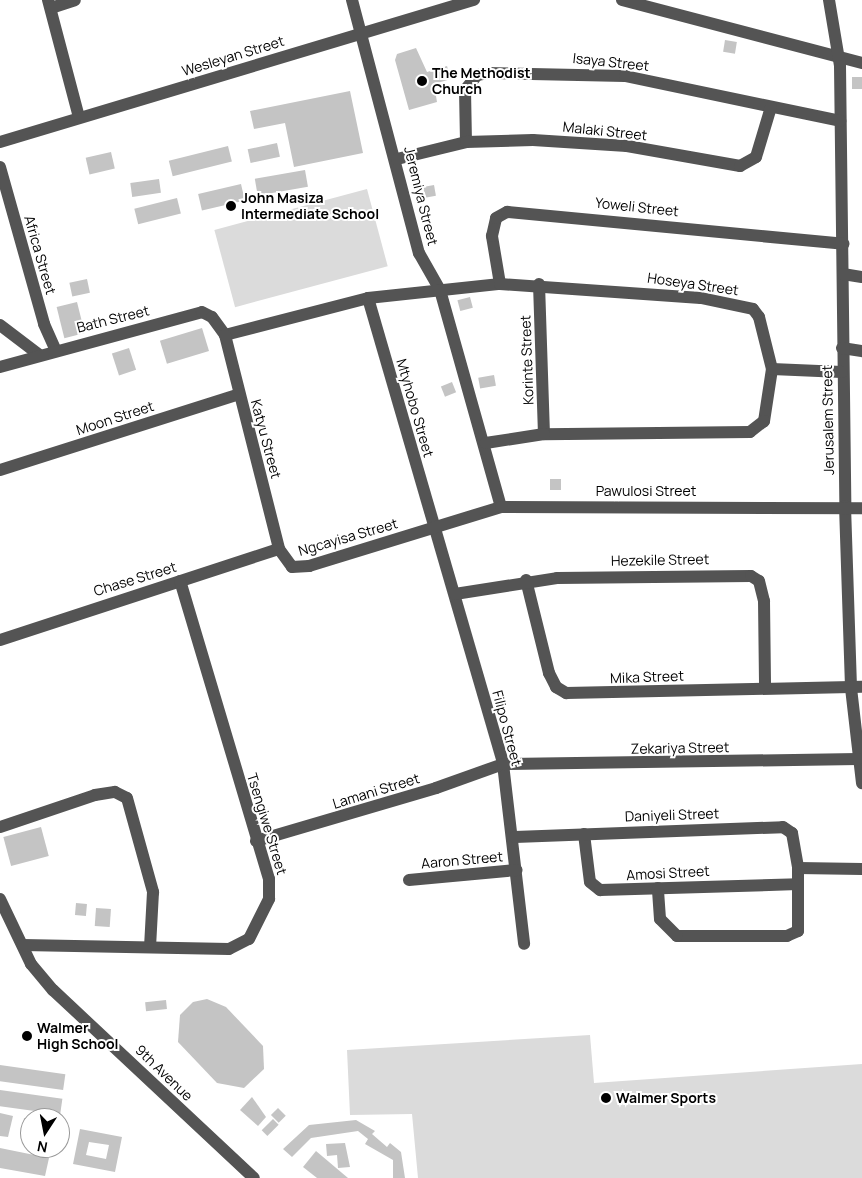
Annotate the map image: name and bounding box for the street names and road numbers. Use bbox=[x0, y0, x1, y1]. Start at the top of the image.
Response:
street label: Wesleyan Street bbox=[180, 32, 286, 80]
street label: Isaya Street bbox=[572, 50, 650, 74]
street label: Malaki Street bbox=[562, 118, 648, 144]
street label: Jeremiya Street bbox=[401, 145, 441, 247]
street label: Yoweli Street bbox=[594, 194, 680, 220]
street label: Africa Street bbox=[21, 214, 59, 296]
street label: Hoseya Street bbox=[646, 269, 740, 299]
street label: Bath Street bbox=[75, 302, 151, 336]
street label: Korinte Street bbox=[517, 315, 537, 405]
street label: Mtyhobo Street bbox=[393, 357, 437, 459]
street label: Jerusalem Street bbox=[819, 365, 837, 475]
street label: Moon Street bbox=[74, 398, 156, 438]
street label: Katyu Street bbox=[247, 398, 285, 480]
street label: Pawulosi Street bbox=[596, 483, 696, 499]
street label: Ngcayisa Street bbox=[296, 515, 400, 559]
street label: Hezekile Street bbox=[611, 551, 709, 569]
street label: Chase Street bbox=[92, 558, 178, 600]
street label: Mika Street bbox=[610, 667, 684, 687]
street label: Filipo Street bbox=[489, 688, 525, 768]
street label: Zekariya Street bbox=[631, 739, 729, 757]
street label: Lamani Street bbox=[330, 770, 422, 812]
street label: Tsengiwe Street bbox=[244, 771, 290, 877]
street label: Daniyeli Street bbox=[624, 805, 720, 825]
street label: Aaron Street bbox=[420, 848, 504, 872]
street label: Amosi Street bbox=[626, 862, 710, 884]
street label: 9th Avenue bbox=[132, 1041, 196, 1105]

